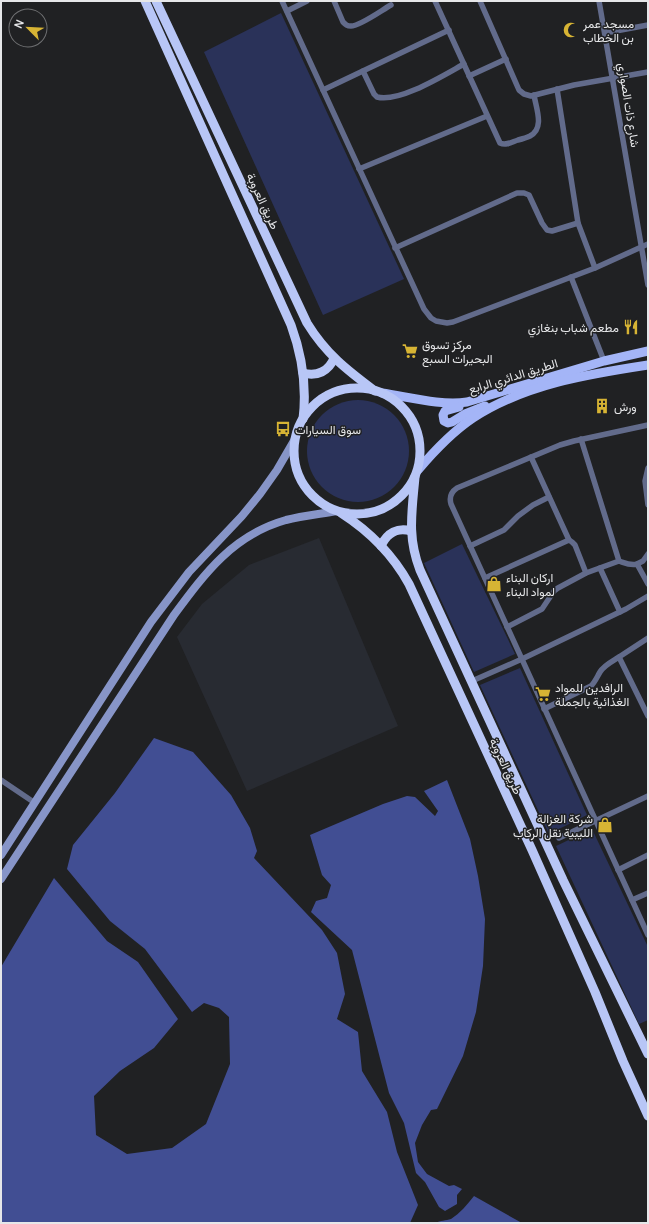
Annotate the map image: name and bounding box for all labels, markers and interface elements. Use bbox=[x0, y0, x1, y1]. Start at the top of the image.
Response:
north arrow bbox=[8, 8, 48, 48]
place label: مسجد عمر بن الخطاب bbox=[582, 15, 634, 46]
text: N bbox=[10, 17, 27, 30]
mosque icon: مسجد عمر بن الخطاب bbox=[562, 21, 580, 39]
street label: شارع ذات الصواري bbox=[612, 62, 644, 149]
street label: طريق العروبة bbox=[243, 170, 284, 232]
restaurant icon: مطعم شباب بنغازي bbox=[622, 318, 640, 336]
place label: مطعم شباب بنغازي bbox=[528, 319, 619, 338]
place label: مركز تسوق البحيرات السبع bbox=[422, 336, 493, 368]
supermarket icon: مركز تسوق البحيرات السبع bbox=[401, 342, 419, 360]
street label: الطريق الدائري الرابع bbox=[466, 354, 560, 400]
building icon: ورش bbox=[593, 397, 611, 415]
place label: ورش bbox=[614, 398, 637, 415]
bus stop icon: سوق السيارات bbox=[274, 420, 292, 438]
place label: سوق السيارات bbox=[295, 421, 361, 438]
place label: اركان البناء لمواد البناء bbox=[506, 569, 555, 600]
shop icon: اركان البناء لمواد البناء bbox=[485, 575, 503, 593]
place label: الرافدين للمواد الغذائية بالجملة bbox=[555, 679, 629, 710]
supermarket icon: الرافدين للمواد الغذائية بالجملة bbox=[534, 685, 552, 703]
street label: طريق العروبة bbox=[486, 735, 527, 797]
place label: شركة الغزالة الليبية نقل الركاب bbox=[513, 810, 593, 841]
shop icon: شركة الغزالة الليبية نقل الركاب bbox=[596, 816, 614, 834]

